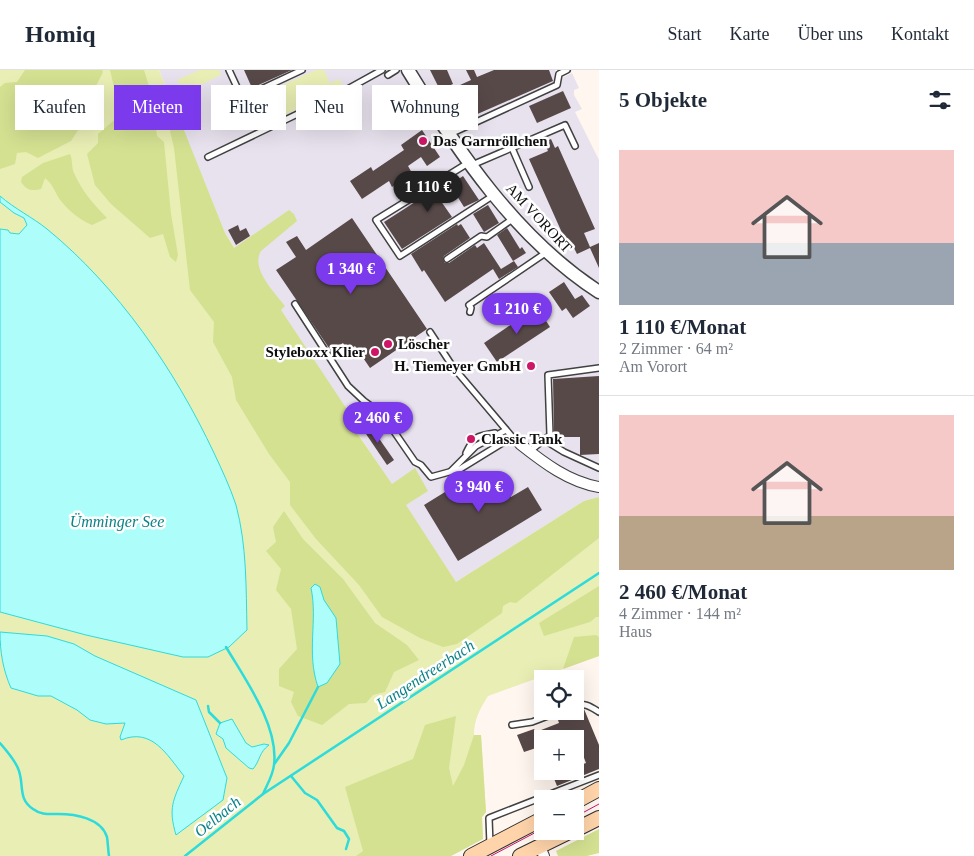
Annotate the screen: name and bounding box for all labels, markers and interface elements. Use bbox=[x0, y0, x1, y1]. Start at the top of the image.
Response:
text: Homiq bbox=[25, 21, 96, 47]
text: Start bbox=[668, 24, 702, 44]
text: Karte bbox=[730, 24, 770, 44]
text: Über uns bbox=[798, 24, 863, 44]
text: Kontakt bbox=[891, 24, 949, 44]
chip: Kaufen bbox=[15, 85, 104, 130]
chip: Mieten bbox=[114, 85, 201, 130]
chip: Filter bbox=[211, 85, 286, 130]
chip: Neu bbox=[296, 85, 362, 130]
chip: Wohnung bbox=[372, 85, 478, 130]
icon: filters bbox=[926, 86, 954, 114]
text: 5 Objekte bbox=[619, 88, 707, 112]
place label: Das Garnröllchen bbox=[433, 133, 548, 149]
marker: Das Garnröllchen bbox=[417, 135, 429, 147]
pin: 1 110 € bbox=[382, 170, 474, 213]
text: 1 110 € bbox=[404, 178, 452, 195]
street label: AM VORORT bbox=[503, 180, 575, 256]
icon: home bbox=[742, 182, 832, 272]
pin: 1 340 € bbox=[305, 252, 397, 295]
text: 1 340 € bbox=[327, 260, 375, 277]
pin: 1 210 € bbox=[471, 292, 563, 335]
text: 1 210 € bbox=[493, 300, 541, 317]
text: 1 110 €/Monat bbox=[619, 315, 746, 339]
place label: Löscher bbox=[398, 336, 450, 352]
marker: Löscher bbox=[382, 338, 394, 350]
text: 2 Zimmer · 64 m² bbox=[619, 340, 733, 357]
place label: Styleboxx Klier bbox=[265, 344, 365, 360]
marker: Styleboxx Klier bbox=[369, 346, 381, 358]
place label: H. Tiemeyer GmbH bbox=[394, 358, 521, 374]
text: Am Vorort bbox=[619, 358, 687, 375]
marker: H. Tiemeyer GmbH bbox=[525, 360, 537, 372]
pin: 2 460 € bbox=[332, 402, 424, 444]
text: 2 460 € bbox=[354, 409, 402, 426]
place label: Classic Tank bbox=[481, 431, 563, 447]
marker: Classic Tank bbox=[465, 433, 477, 445]
icon: home bbox=[742, 448, 832, 538]
pin: 3 940 € bbox=[433, 470, 525, 513]
text: 3 940 € bbox=[455, 478, 503, 495]
water label: Ümminger See bbox=[70, 513, 164, 531]
text: 2 460 €/Monat bbox=[619, 580, 747, 604]
text: 4 Zimmer · 144 m² bbox=[619, 605, 741, 622]
text: Haus bbox=[619, 623, 652, 640]
water label: Langendreerbach bbox=[372, 636, 478, 714]
map controls bbox=[534, 670, 584, 840]
button: locate bbox=[534, 670, 584, 720]
button: + bbox=[534, 730, 584, 780]
button: − bbox=[534, 790, 584, 840]
water label: Oelbach bbox=[191, 793, 244, 840]

